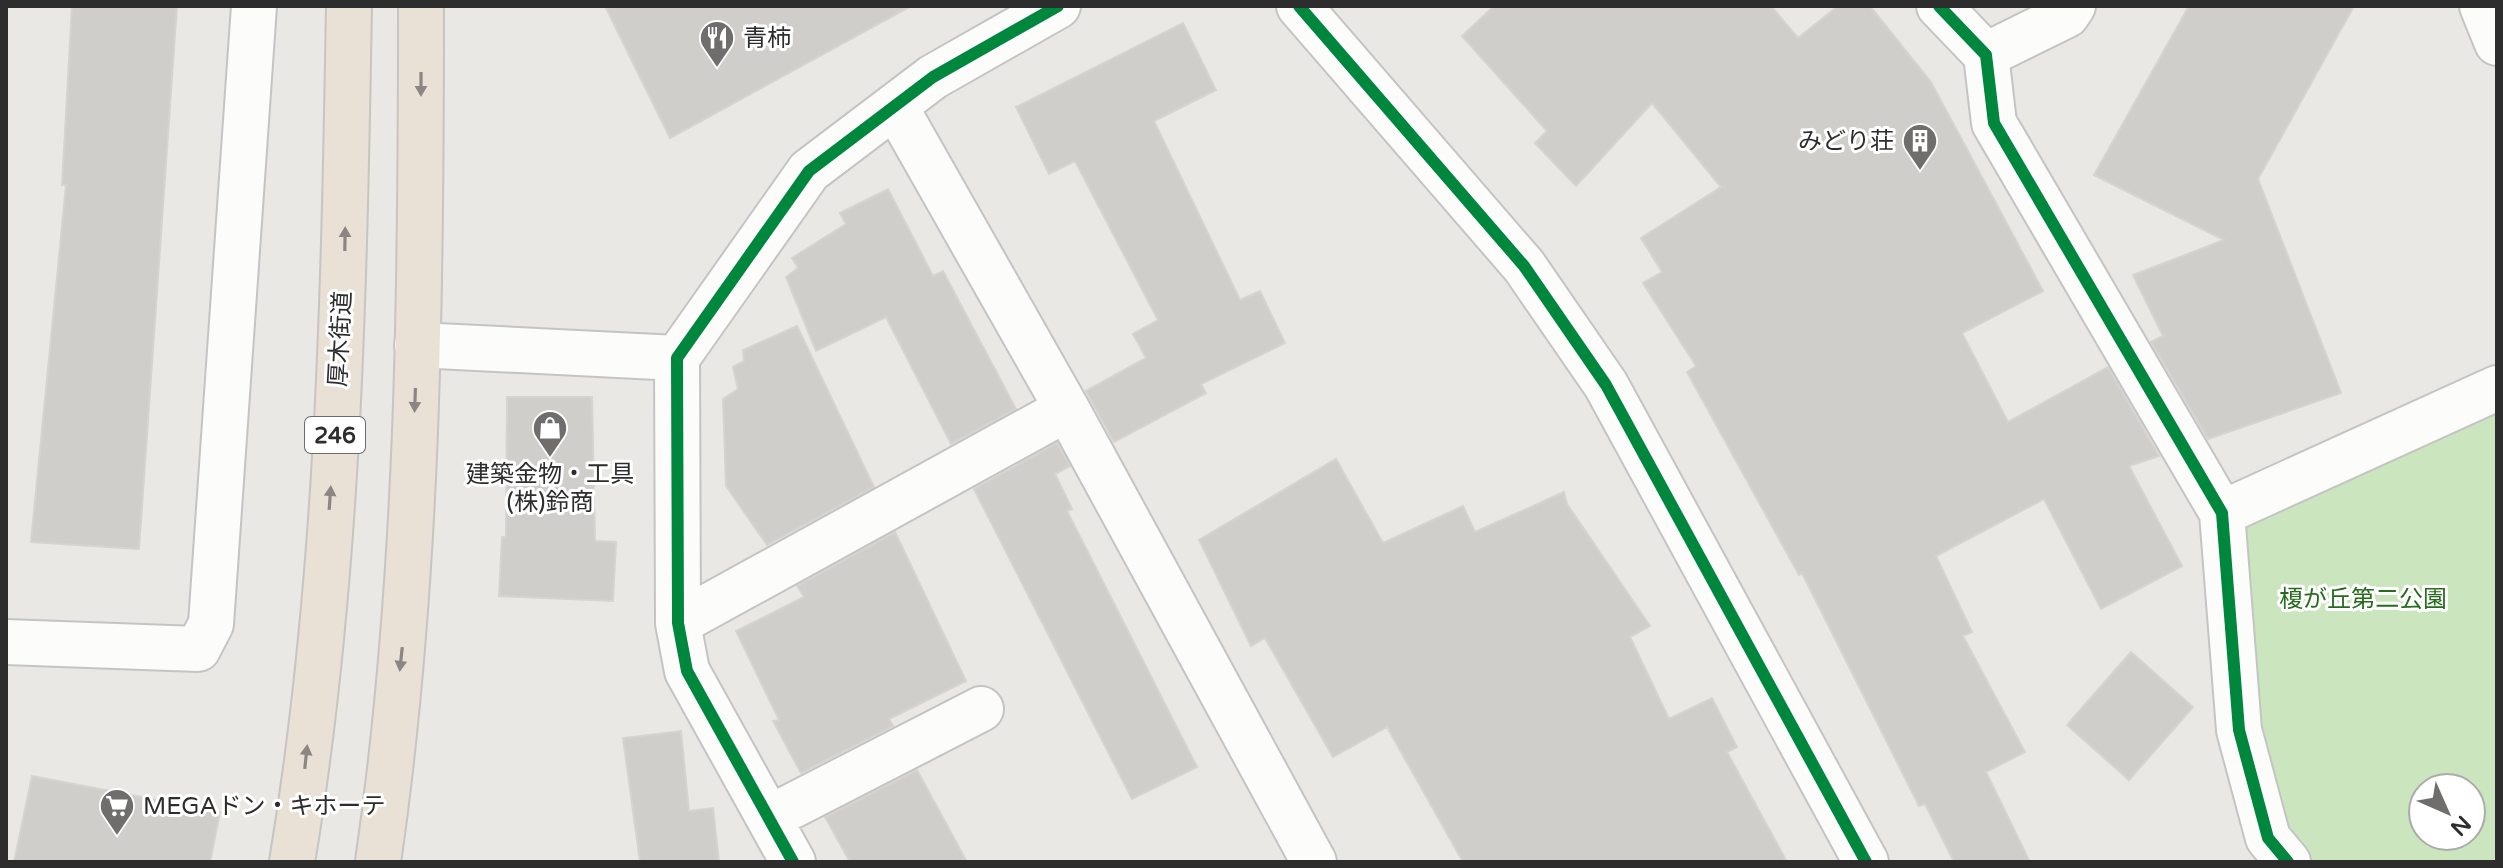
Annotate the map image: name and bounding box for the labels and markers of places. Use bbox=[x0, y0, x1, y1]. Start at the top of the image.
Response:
restaurant icon: 青柿 bbox=[698, 19, 736, 69]
place label: 青柿 bbox=[743, 24, 791, 53]
building icon: みどり荘 bbox=[1901, 122, 1939, 172]
place label: みどり荘 bbox=[1798, 127, 1894, 156]
shop icon: 建築金物・工具 (株)鈴商 bbox=[531, 409, 569, 459]
place label: 建築金物・工具 (株)鈴商 bbox=[466, 460, 634, 517]
supermarket icon: MEGAドン・キホーテ bbox=[98, 787, 136, 837]
place label: MEGAドン・キホーテ bbox=[143, 792, 385, 821]

